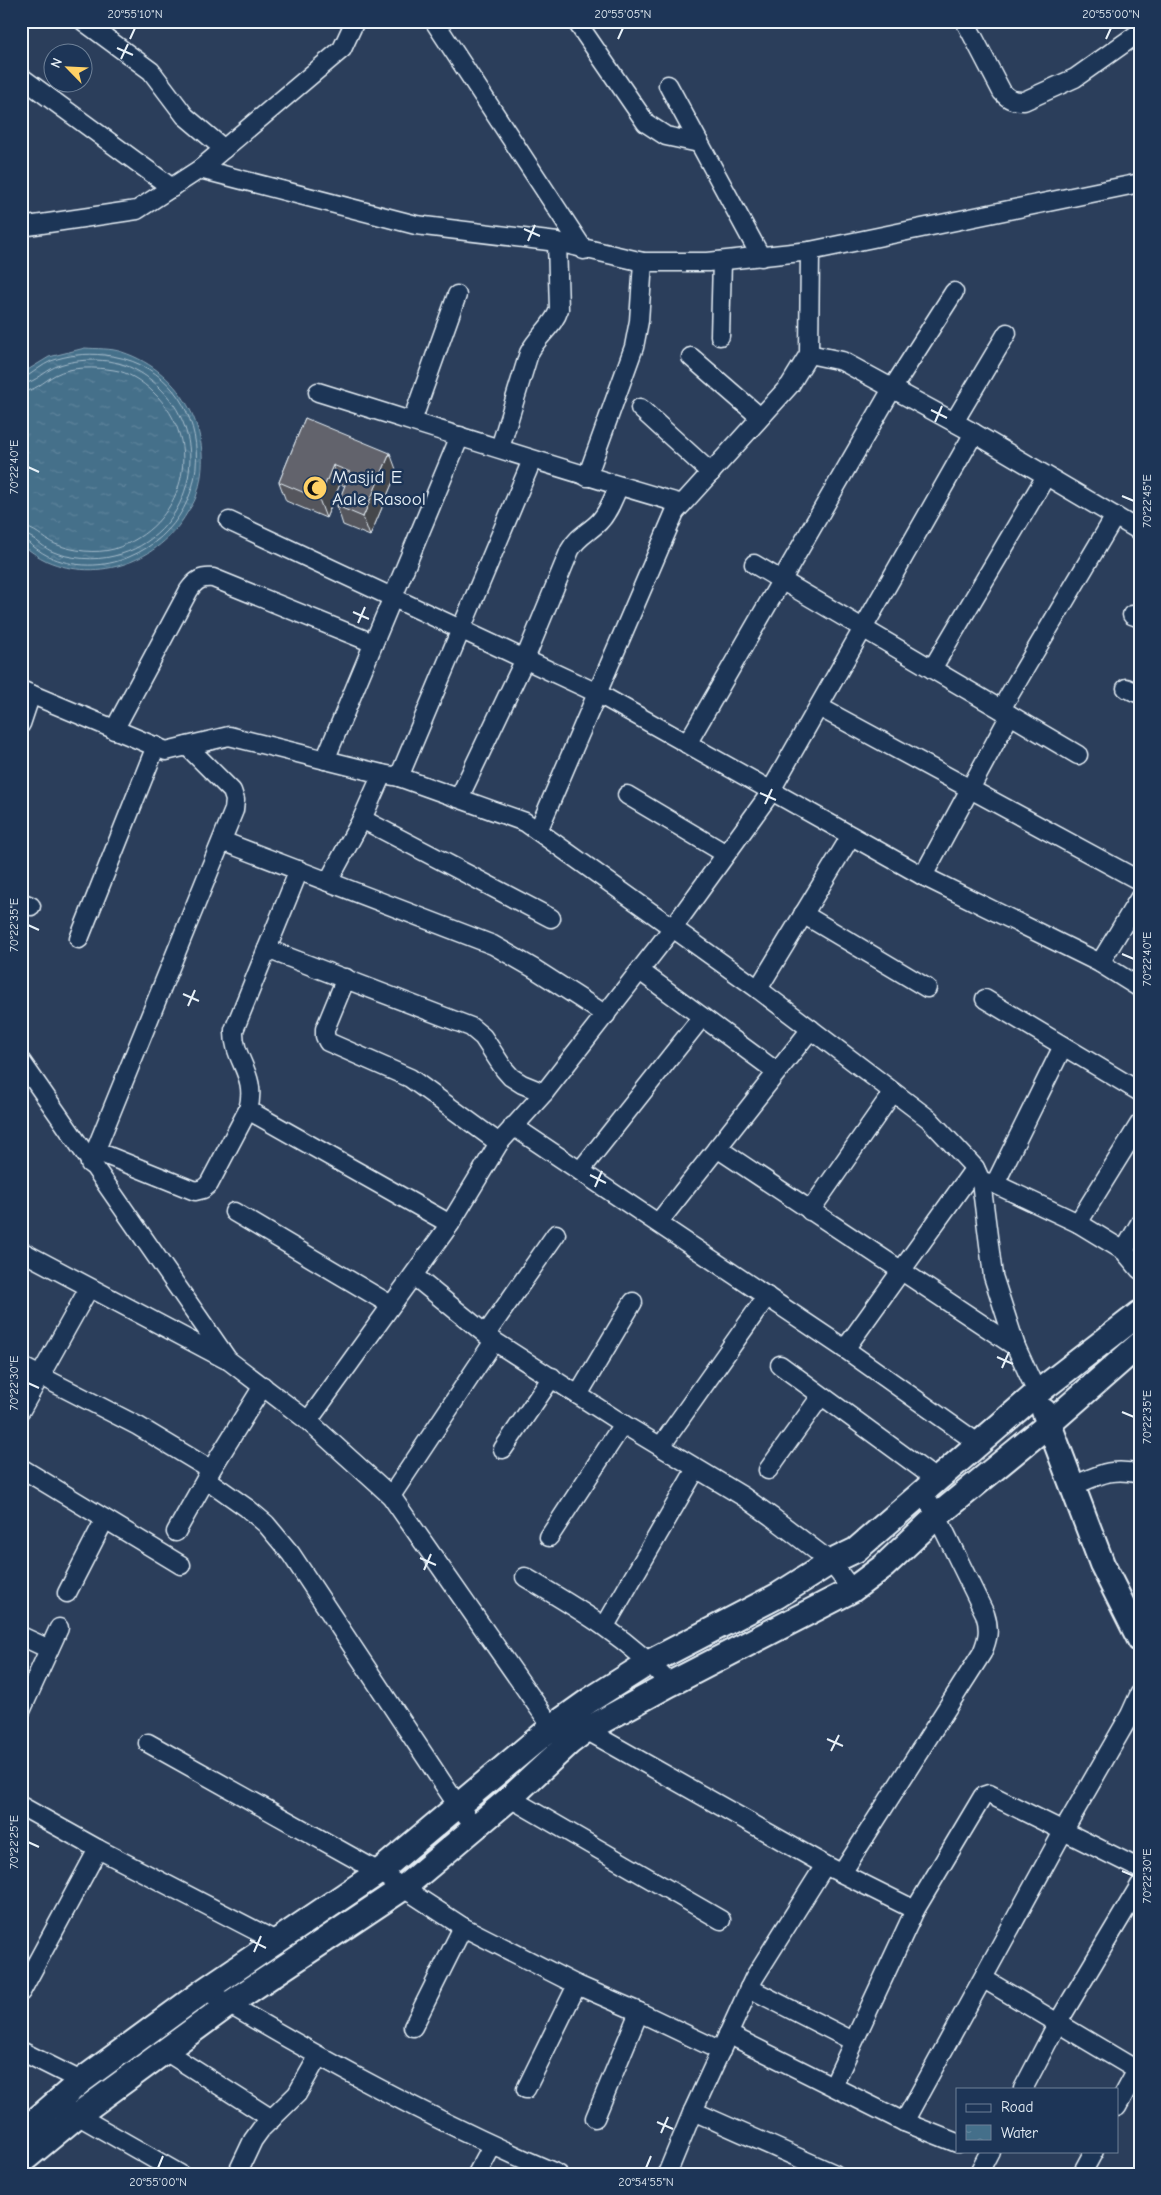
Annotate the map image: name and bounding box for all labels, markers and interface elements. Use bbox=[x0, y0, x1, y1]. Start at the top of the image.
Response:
text: 20°55'10"N bbox=[107, 7, 163, 21]
text: 20°55'05"N bbox=[595, 7, 651, 21]
text: 20°55'00"N bbox=[1082, 7, 1140, 21]
north arrow bbox=[42, 42, 92, 92]
text: N bbox=[47, 55, 66, 71]
text: 70°22'40"E bbox=[7, 440, 21, 494]
place label: Masjid E Aale Rasool bbox=[332, 466, 426, 510]
text: 70°22'45"E bbox=[1140, 474, 1154, 528]
mosque icon: Masjid E Aale Rasool bbox=[302, 475, 328, 501]
text: 70°22'35"E bbox=[7, 898, 21, 952]
text: 70°22'40"E bbox=[1140, 932, 1154, 986]
text: 70°22'30"E bbox=[7, 1356, 21, 1410]
text: 70°22'35"E bbox=[1140, 1390, 1154, 1444]
text: 70°22'25"E bbox=[7, 1815, 21, 1869]
text: 70°22'30"E bbox=[1140, 1849, 1154, 1903]
legend bbox=[956, 2088, 1118, 2152]
text: Road bbox=[1001, 2098, 1033, 2116]
text: Water bbox=[1001, 2124, 1038, 2142]
text: 20°55'00"N bbox=[129, 2175, 187, 2189]
text: 20°54'55"N bbox=[618, 2175, 674, 2189]

